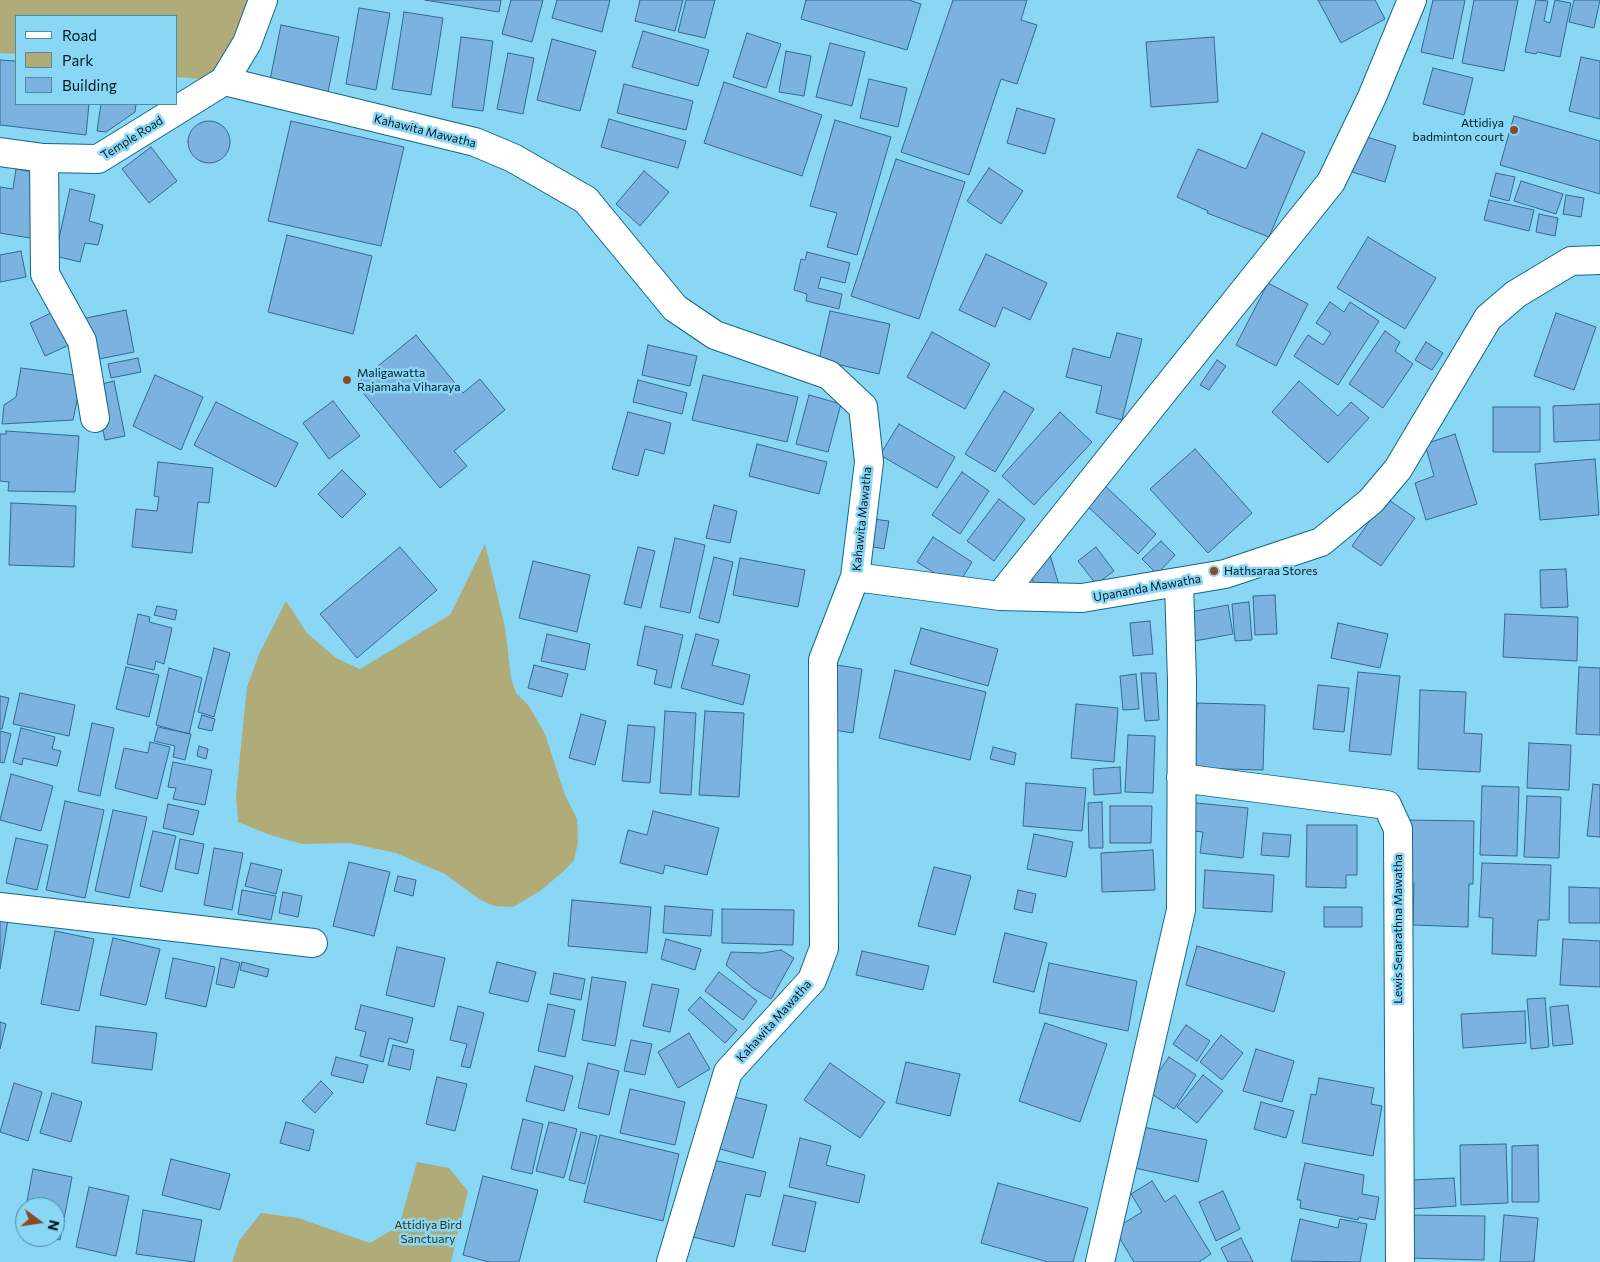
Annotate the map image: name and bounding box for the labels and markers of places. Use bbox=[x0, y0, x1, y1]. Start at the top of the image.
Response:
place label: Attidiya badminton court bbox=[1413, 116, 1504, 144]
marker: Attidiya badminton court bbox=[1508, 124, 1520, 136]
place label: Maligawatta Rajamaha Viharaya bbox=[357, 366, 460, 394]
marker: Maligawatta Rajamaha Viharaya bbox=[341, 374, 353, 386]
place label: Hathsaraa Stores bbox=[1224, 564, 1318, 578]
marker: Hathsaraa Stores bbox=[1208, 565, 1220, 577]

